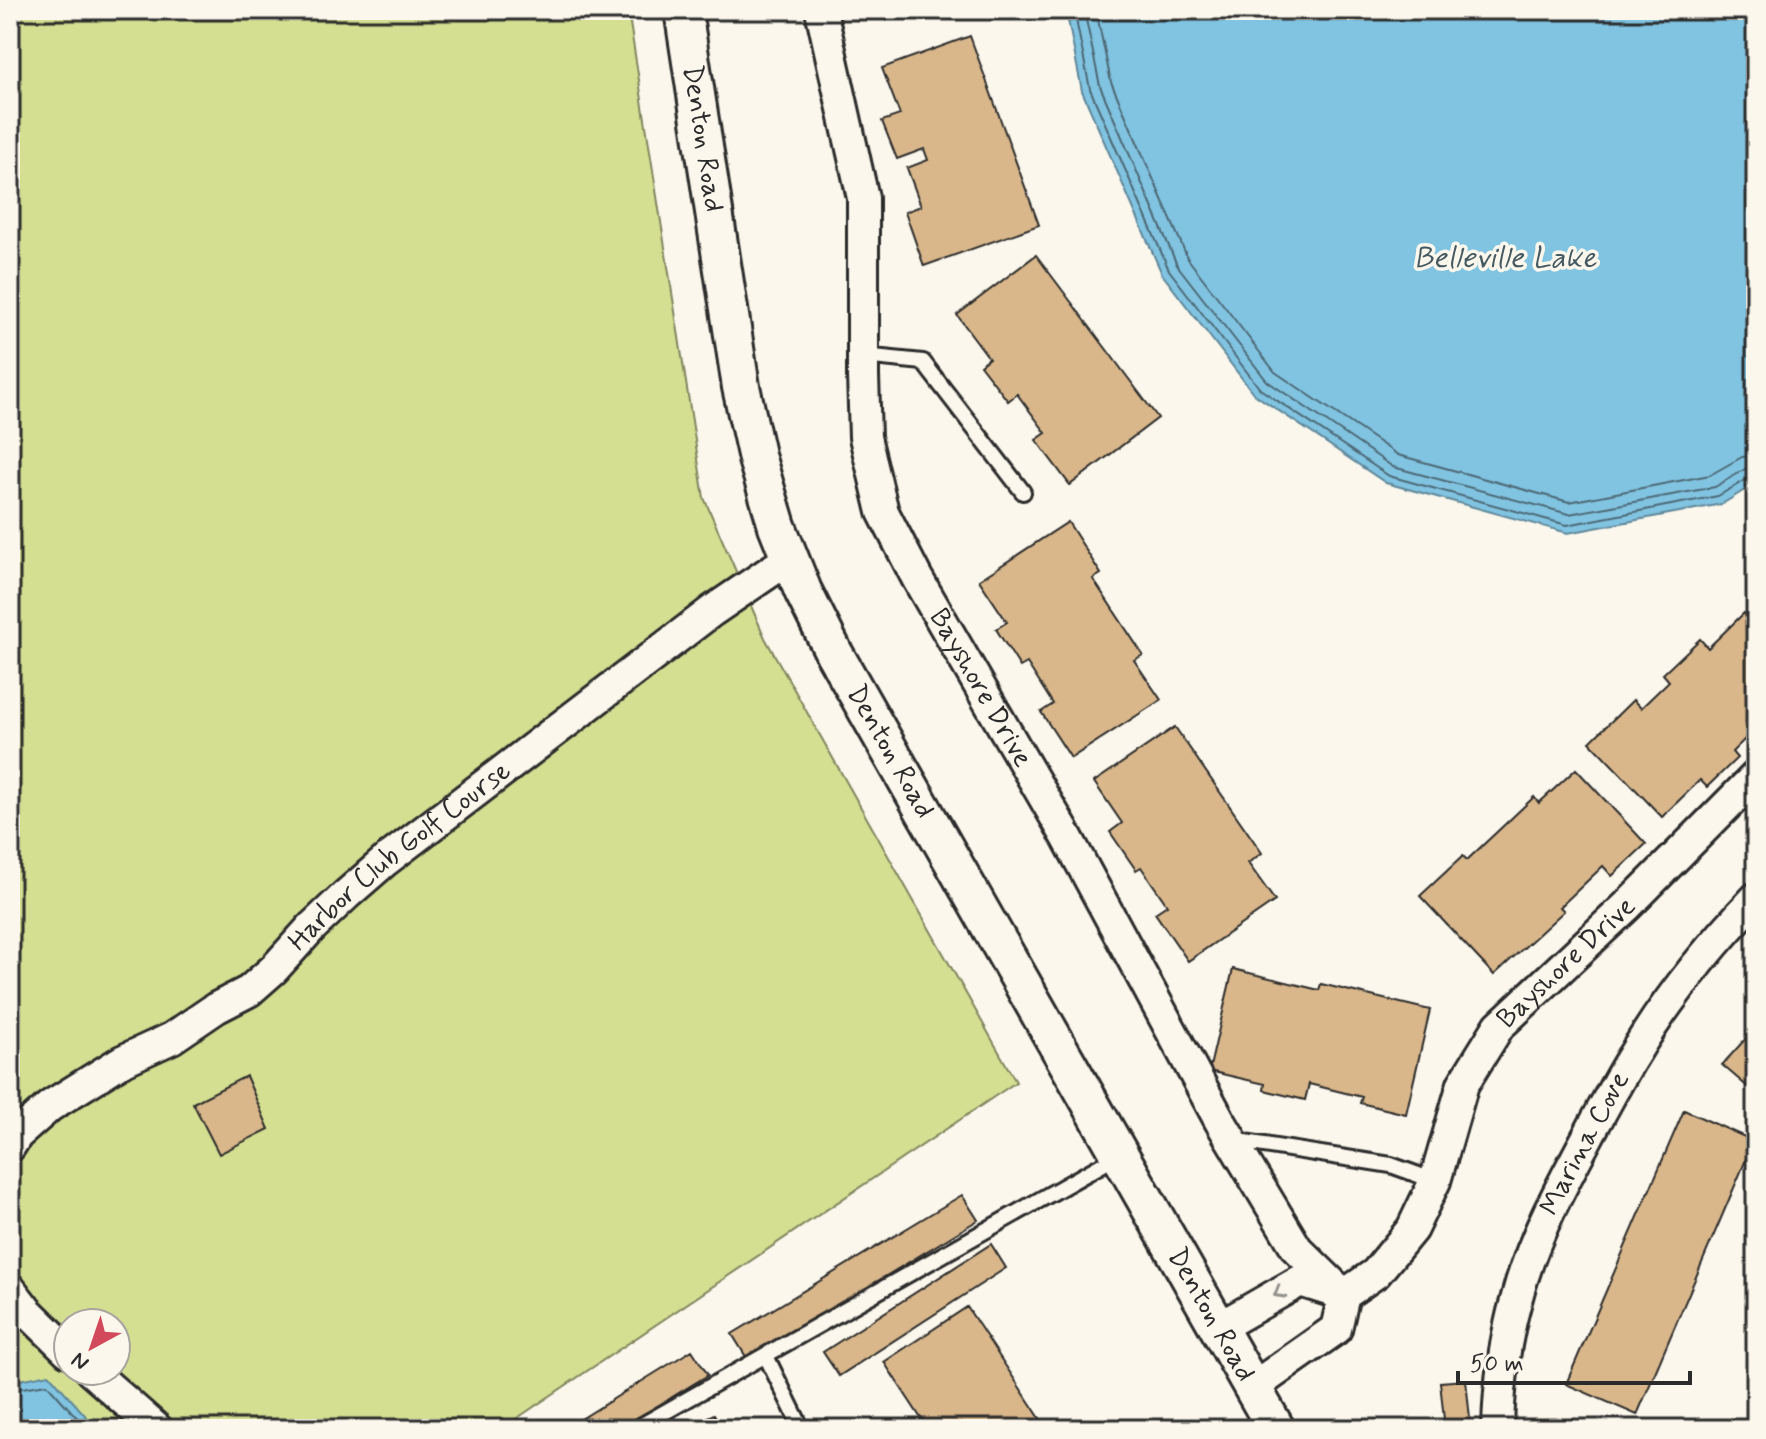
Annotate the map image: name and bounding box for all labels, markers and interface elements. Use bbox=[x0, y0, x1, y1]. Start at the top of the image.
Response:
street label: Denton Road bbox=[673, 62, 732, 215]
water label: Belleville Lake bbox=[1414, 239, 1597, 278]
street label: Bayshore Drive bbox=[920, 602, 1041, 774]
street label: Denton Road bbox=[837, 678, 943, 825]
street label: Harbor Club Golf Course bbox=[280, 753, 519, 959]
street label: Bayshore Drive bbox=[1489, 889, 1644, 1037]
street label: Marina Cove bbox=[1531, 1065, 1638, 1222]
street label: Denton Road bbox=[1158, 1241, 1264, 1388]
one-way arrow bbox=[1273, 1283, 1288, 1299]
north arrow bbox=[52, 1307, 132, 1387]
scale bar bbox=[1458, 1335, 1690, 1385]
text: N bbox=[66, 1345, 95, 1376]
text: 50 m bbox=[1470, 1349, 1524, 1380]

